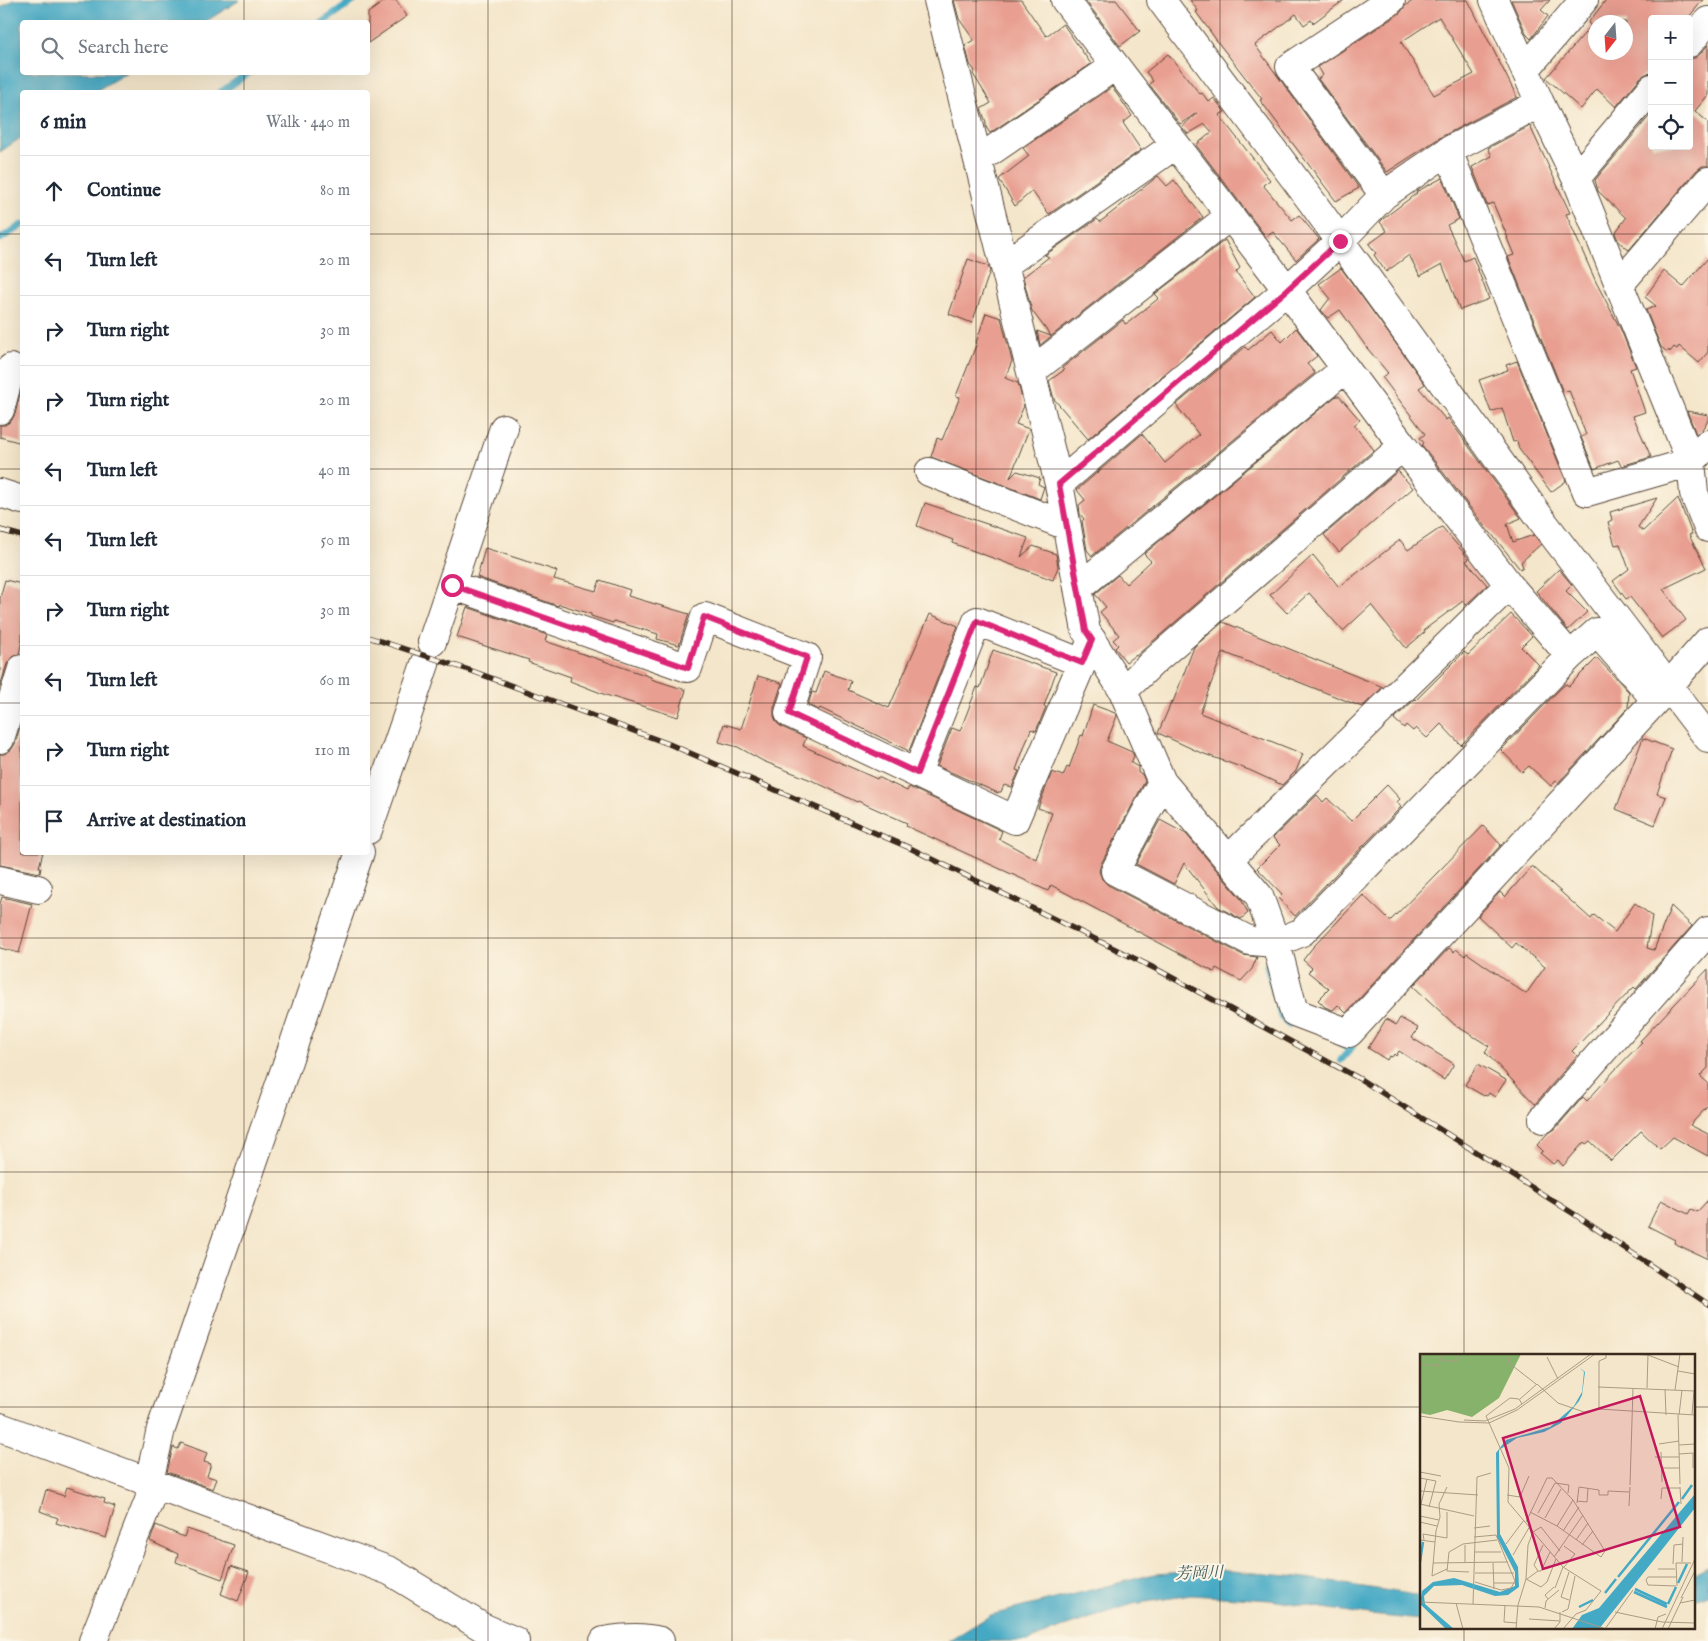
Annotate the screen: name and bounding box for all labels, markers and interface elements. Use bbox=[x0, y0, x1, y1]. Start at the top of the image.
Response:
north arrow bbox=[1588, 15, 1633, 60]
map controls bbox=[1648, 15, 1693, 150]
button: + bbox=[1648, 15, 1693, 60]
search box bbox=[20, 20, 370, 75]
icon: search bbox=[38, 34, 66, 62]
text: Search here bbox=[78, 36, 169, 60]
button: − bbox=[1648, 60, 1693, 105]
button: locate bbox=[1648, 105, 1693, 150]
text: 6 min bbox=[40, 109, 86, 136]
text: Walk · 440 m bbox=[266, 113, 350, 133]
icon: ahead bbox=[40, 177, 68, 205]
text: Continue bbox=[87, 179, 161, 203]
text: 80 m bbox=[320, 181, 350, 201]
route end bbox=[1329, 230, 1352, 253]
icon: left bbox=[40, 247, 68, 275]
text: Turn left bbox=[87, 249, 158, 273]
text: 20 m bbox=[319, 251, 350, 271]
icon: right bbox=[40, 317, 68, 345]
text: Turn right bbox=[87, 319, 169, 343]
text: 30 m bbox=[320, 321, 350, 341]
icon: right bbox=[40, 387, 68, 415]
text: Turn right bbox=[87, 389, 169, 413]
text: 20 m bbox=[319, 391, 350, 411]
icon: left bbox=[40, 457, 68, 485]
text: Turn left bbox=[87, 459, 158, 483]
text: 40 m bbox=[318, 461, 350, 481]
icon: left bbox=[40, 527, 68, 555]
text: Turn left bbox=[87, 529, 158, 553]
text: 50 m bbox=[321, 531, 350, 551]
route start bbox=[441, 574, 464, 597]
icon: right bbox=[40, 597, 68, 625]
text: Turn right bbox=[87, 599, 169, 623]
text: 30 m bbox=[320, 601, 350, 621]
icon: left bbox=[40, 667, 68, 695]
text: Turn left bbox=[87, 669, 158, 693]
text: 60 m bbox=[320, 671, 350, 691]
icon: right bbox=[40, 737, 68, 765]
text: Turn right bbox=[87, 739, 169, 763]
text: 110 m bbox=[314, 741, 350, 761]
icon: arrive bbox=[40, 807, 68, 835]
text: Arrive at destination bbox=[87, 809, 246, 833]
inset map bbox=[1420, 1354, 1696, 1628]
water label: 芳岡川 bbox=[1175, 1563, 1225, 1585]

